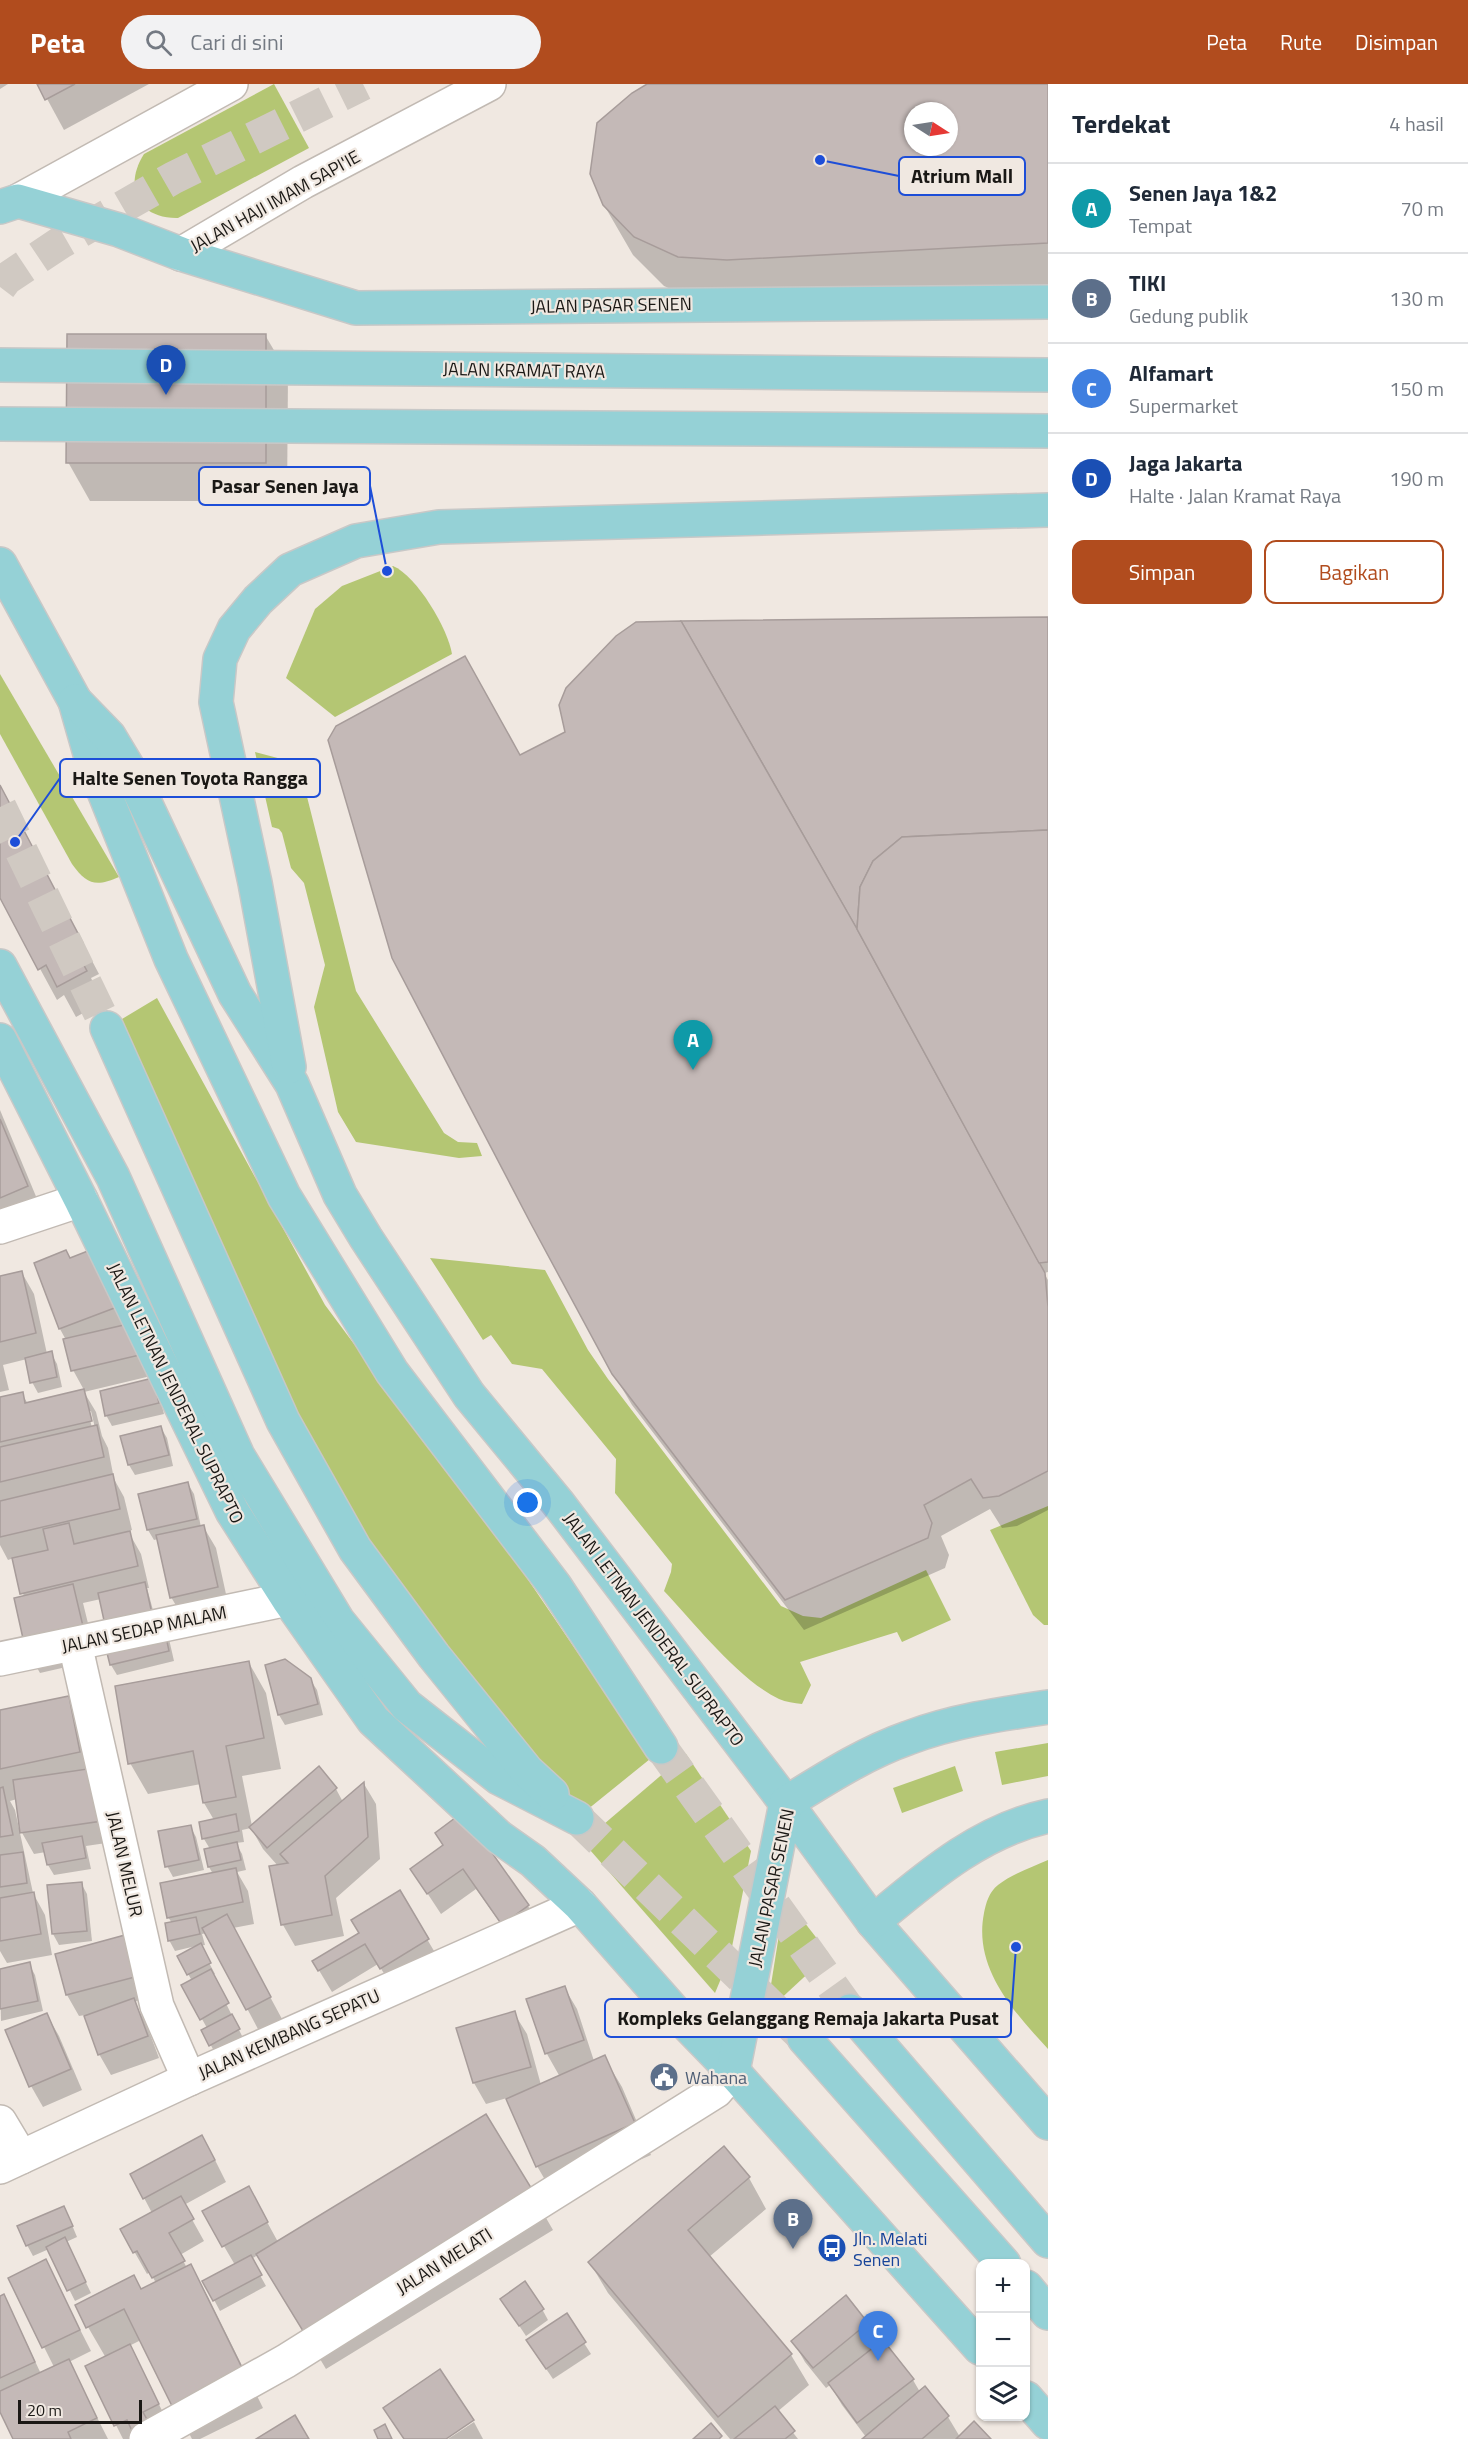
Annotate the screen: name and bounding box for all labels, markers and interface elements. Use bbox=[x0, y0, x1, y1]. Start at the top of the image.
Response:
search box bbox=[121, 15, 541, 69]
text: Peta bbox=[30, 21, 85, 64]
text: Cari di sini bbox=[190, 25, 284, 59]
icon: search bbox=[142, 26, 175, 59]
text: Peta bbox=[1206, 26, 1247, 58]
text: Rute bbox=[1280, 26, 1322, 58]
text: Disimpan bbox=[1355, 26, 1438, 58]
north arrow bbox=[904, 102, 958, 156]
text: Terdekat bbox=[1072, 104, 1171, 143]
text: 4 hasil bbox=[1389, 108, 1444, 139]
street label: JALAN HAJI IMAM SAPI'IE bbox=[185, 143, 365, 259]
callout: Atrium Mall bbox=[899, 157, 1025, 195]
text: Atrium Mall bbox=[911, 160, 1013, 191]
text: Senen Jaya 1&2 bbox=[1129, 176, 1277, 210]
text: A bbox=[1085, 193, 1098, 224]
text: 70 m bbox=[1400, 193, 1444, 224]
text: Tempat bbox=[1129, 210, 1192, 241]
text: TIKI bbox=[1129, 266, 1166, 300]
text: B bbox=[1085, 283, 1098, 314]
text: 130 m bbox=[1389, 283, 1444, 314]
street label: JALAN PASAR SENEN bbox=[530, 290, 692, 320]
text: Gedung publik bbox=[1129, 300, 1248, 331]
pin: D bbox=[146, 346, 186, 395]
street label: JALAN KRAMAT RAYA bbox=[443, 355, 606, 385]
text: Alfamart bbox=[1129, 356, 1213, 390]
text: C bbox=[1086, 373, 1097, 404]
text: 150 m bbox=[1389, 373, 1444, 404]
text: Supermarket bbox=[1129, 390, 1238, 421]
text: Jaga Jakarta bbox=[1129, 446, 1243, 480]
text: D bbox=[1085, 463, 1098, 494]
text: 190 m bbox=[1389, 463, 1444, 494]
callout: Pasar Senen Jaya bbox=[199, 467, 370, 505]
text: Pasar Senen Jaya bbox=[211, 470, 359, 501]
text: Halte · Jalan Kramat Raya bbox=[1129, 480, 1341, 511]
button: Simpan bbox=[1072, 540, 1252, 604]
button: Bagikan bbox=[1264, 540, 1444, 604]
callout: Halte Senen Toyota Rangga bbox=[60, 759, 320, 797]
text: Halte Senen Toyota Rangga bbox=[72, 762, 308, 793]
pin: A bbox=[674, 1020, 712, 1070]
street label: JALAN LETNAN JENDERAL SUPRAPTO bbox=[101, 1258, 251, 1528]
your location bbox=[513, 1488, 542, 1517]
street label: JALAN LETNAN JENDERAL SUPRAPTO bbox=[557, 1506, 751, 1752]
street label: JALAN SEDAP MALAM bbox=[59, 1598, 229, 1660]
street label: JALAN PASAR SENEN bbox=[741, 1806, 801, 1970]
street label: JALAN MELUR bbox=[100, 1809, 150, 1919]
street label: JALAN KEMBANG SEPATU bbox=[194, 1982, 384, 2086]
callout: Kompleks Gelanggang Remaja Jakarta Pusat bbox=[605, 1999, 1011, 2037]
text: Kompleks Gelanggang Remaja Jakarta Pusat bbox=[617, 2002, 999, 2033]
public building icon: Wahana bbox=[648, 2061, 680, 2093]
place label: Wahana bbox=[685, 2064, 747, 2091]
pin: B bbox=[774, 2200, 812, 2249]
street label: JALAN MELATI bbox=[391, 2221, 497, 2301]
place label: Jln. Melati Senen bbox=[853, 2225, 927, 2273]
bus stop icon: Jln. Melati Senen bbox=[816, 2232, 848, 2264]
map controls bbox=[976, 2259, 1030, 2421]
button: + bbox=[976, 2259, 1030, 2313]
pin: C bbox=[858, 2312, 898, 2361]
button: − bbox=[976, 2313, 1030, 2367]
button: layers bbox=[976, 2367, 1030, 2421]
scale bar bbox=[18, 2397, 142, 2424]
text: 20 m bbox=[27, 2398, 62, 2422]

